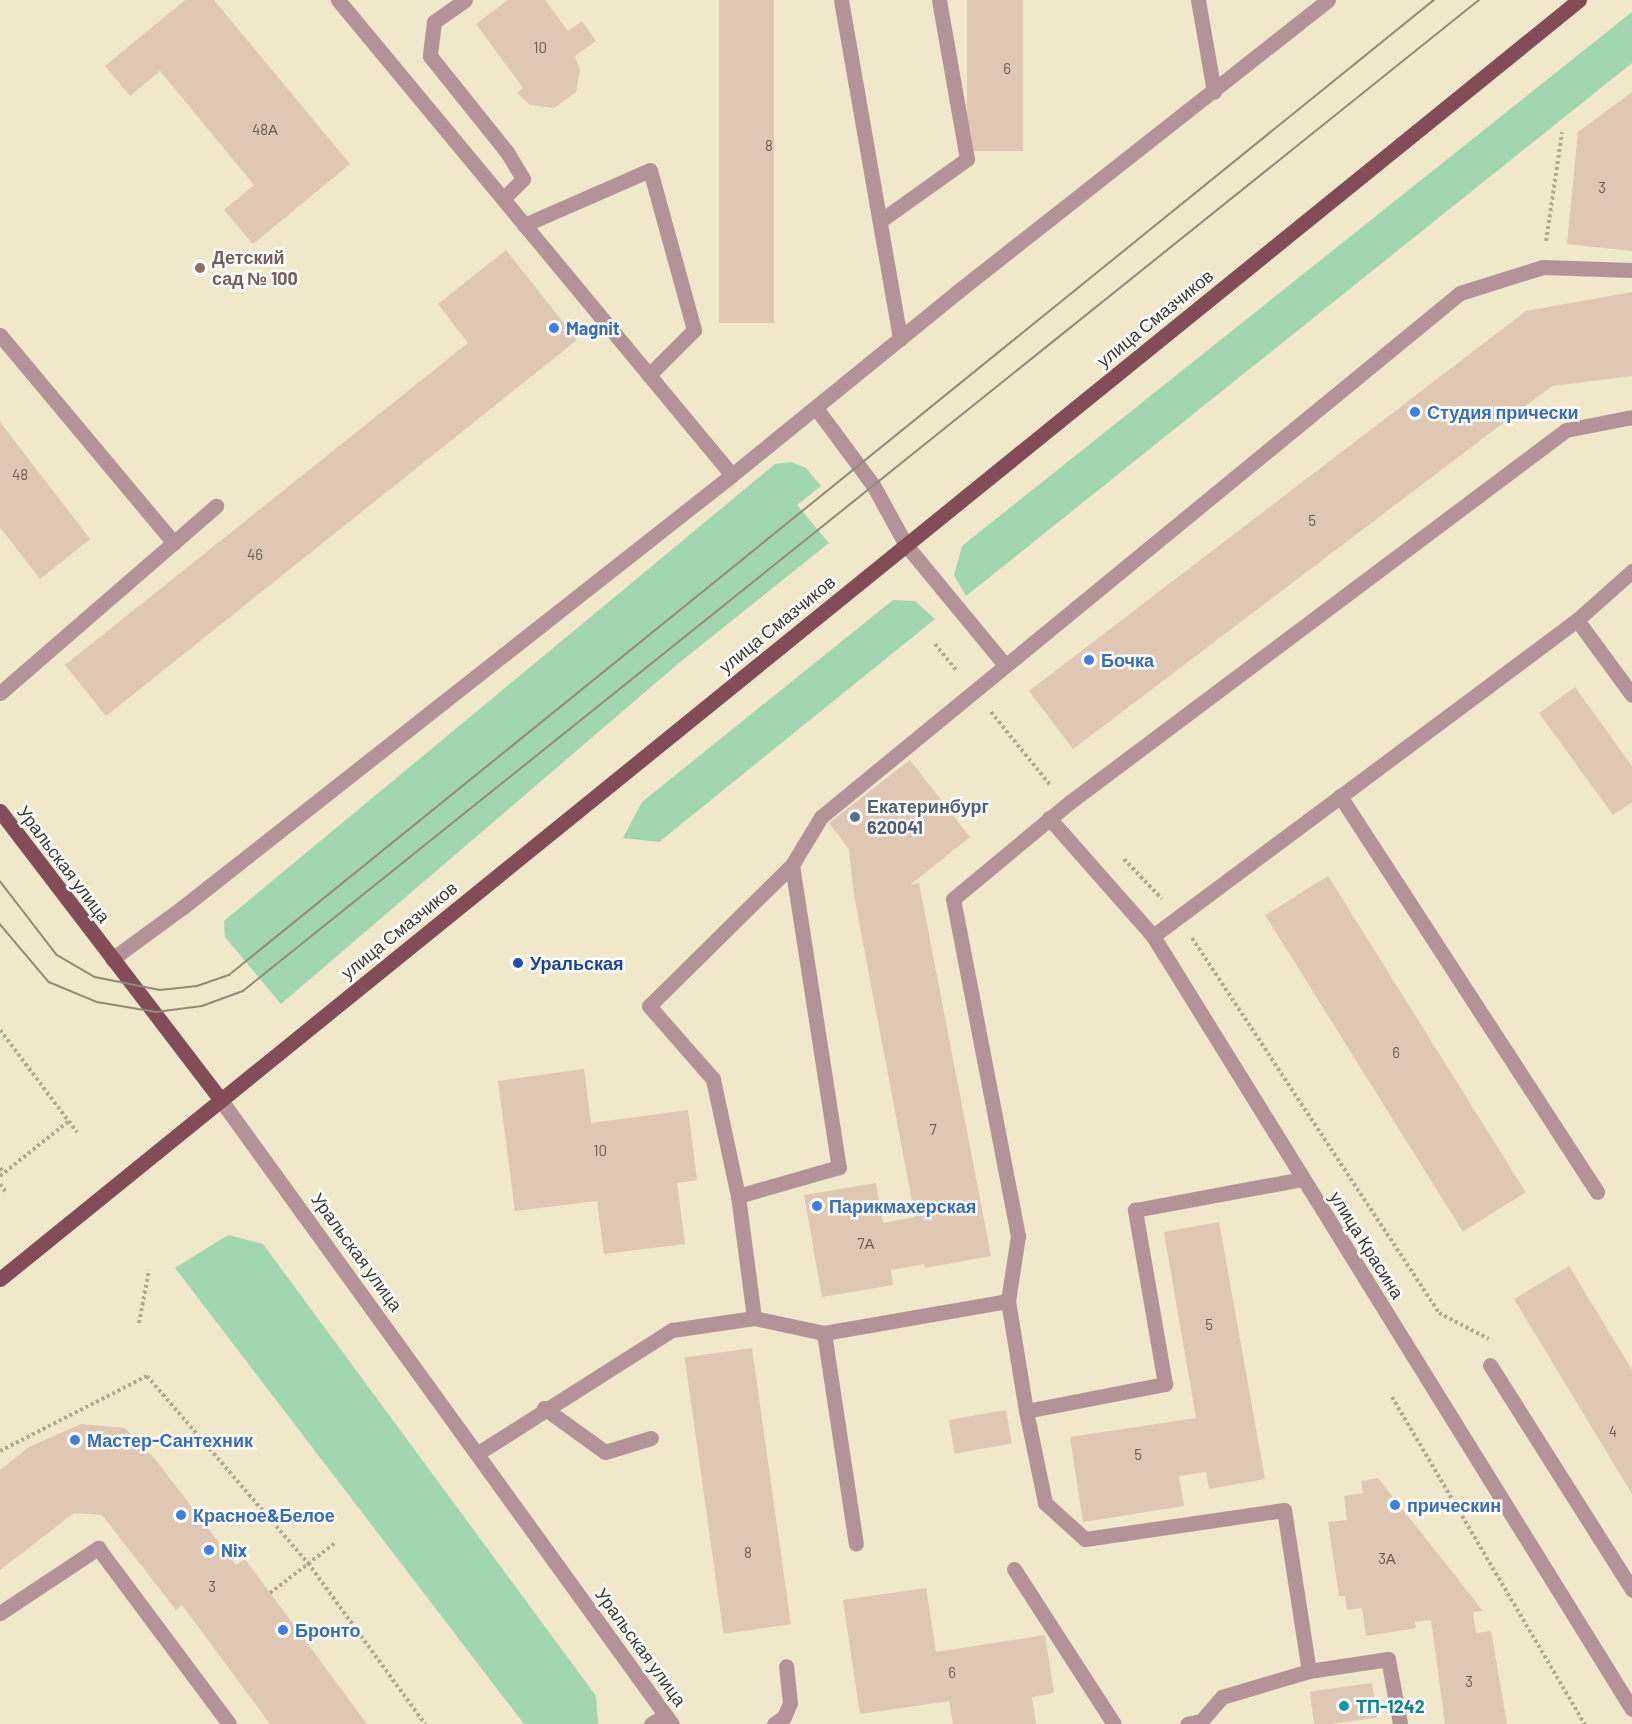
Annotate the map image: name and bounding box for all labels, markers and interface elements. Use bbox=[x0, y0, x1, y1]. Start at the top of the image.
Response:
house number: 10 bbox=[533, 39, 547, 57]
house number: 6 bbox=[1003, 60, 1011, 78]
house number: 48А bbox=[252, 121, 278, 139]
house number: 8 bbox=[765, 137, 773, 155]
house number: 3 bbox=[1598, 179, 1606, 197]
place label: Детский сад № 100 bbox=[212, 247, 298, 290]
marker: Детский сад № 100 bbox=[193, 261, 207, 275]
street label: улица Смазчиков bbox=[1093, 265, 1217, 371]
place label: Magnit bbox=[566, 317, 620, 339]
marker: Magnit bbox=[547, 321, 561, 335]
place label: Студия прически bbox=[1427, 401, 1579, 423]
marker: Студия прически bbox=[1408, 405, 1422, 419]
house number: 48 bbox=[12, 466, 28, 484]
house number: 5 bbox=[1308, 512, 1316, 530]
house number: 46 bbox=[247, 546, 263, 564]
street label: улица Смазчиков bbox=[715, 571, 839, 677]
place label: Бочка bbox=[1101, 649, 1154, 671]
marker: Бочка bbox=[1082, 653, 1096, 667]
place label: Екатеринбург 620041 bbox=[867, 796, 989, 838]
street label: Уральская улица bbox=[13, 801, 115, 927]
marker: Екатеринбург 620041 bbox=[848, 810, 862, 824]
street label: улица Смазчиков bbox=[337, 877, 461, 983]
place label: Уральская bbox=[530, 952, 624, 974]
marker: Уральская bbox=[511, 956, 525, 970]
house number: 6 bbox=[1392, 1044, 1400, 1062]
house number: 7 bbox=[929, 1121, 937, 1139]
house number: 10 bbox=[593, 1142, 607, 1160]
street label: улица Красина bbox=[1325, 1187, 1409, 1303]
street label: Уральская улица bbox=[307, 1189, 407, 1315]
place label: Парикмахерская bbox=[829, 1195, 976, 1217]
marker: Парикмахерская bbox=[810, 1199, 824, 1213]
house number: 7А bbox=[857, 1235, 875, 1253]
house number: 5 bbox=[1205, 1316, 1213, 1334]
house number: 4 bbox=[1609, 1423, 1617, 1441]
place label: Мастер-Сантехник bbox=[87, 1429, 253, 1451]
marker: Мастер-Сантехник bbox=[68, 1433, 82, 1447]
house number: 5 bbox=[1134, 1446, 1142, 1464]
place label: прическин bbox=[1407, 1494, 1501, 1516]
marker: прическин bbox=[1388, 1498, 1402, 1512]
place label: Красное&Белое bbox=[193, 1504, 335, 1526]
marker: Красное&Белое bbox=[174, 1508, 188, 1522]
place label: Nix bbox=[221, 1539, 247, 1561]
marker: Nix bbox=[202, 1543, 216, 1557]
house number: 8 bbox=[744, 1544, 752, 1562]
house number: 3А bbox=[1378, 1550, 1396, 1568]
house number: 3 bbox=[208, 1578, 216, 1596]
street label: Уральская улица bbox=[591, 1584, 691, 1710]
place label: Бронто bbox=[295, 1619, 360, 1641]
marker: Бронто bbox=[276, 1623, 290, 1637]
house number: 6 bbox=[948, 1664, 956, 1682]
house number: 3 bbox=[1465, 1673, 1473, 1691]
place label: ТП-1242 bbox=[1356, 1695, 1425, 1717]
marker: ТП-1242 bbox=[1337, 1699, 1351, 1713]

